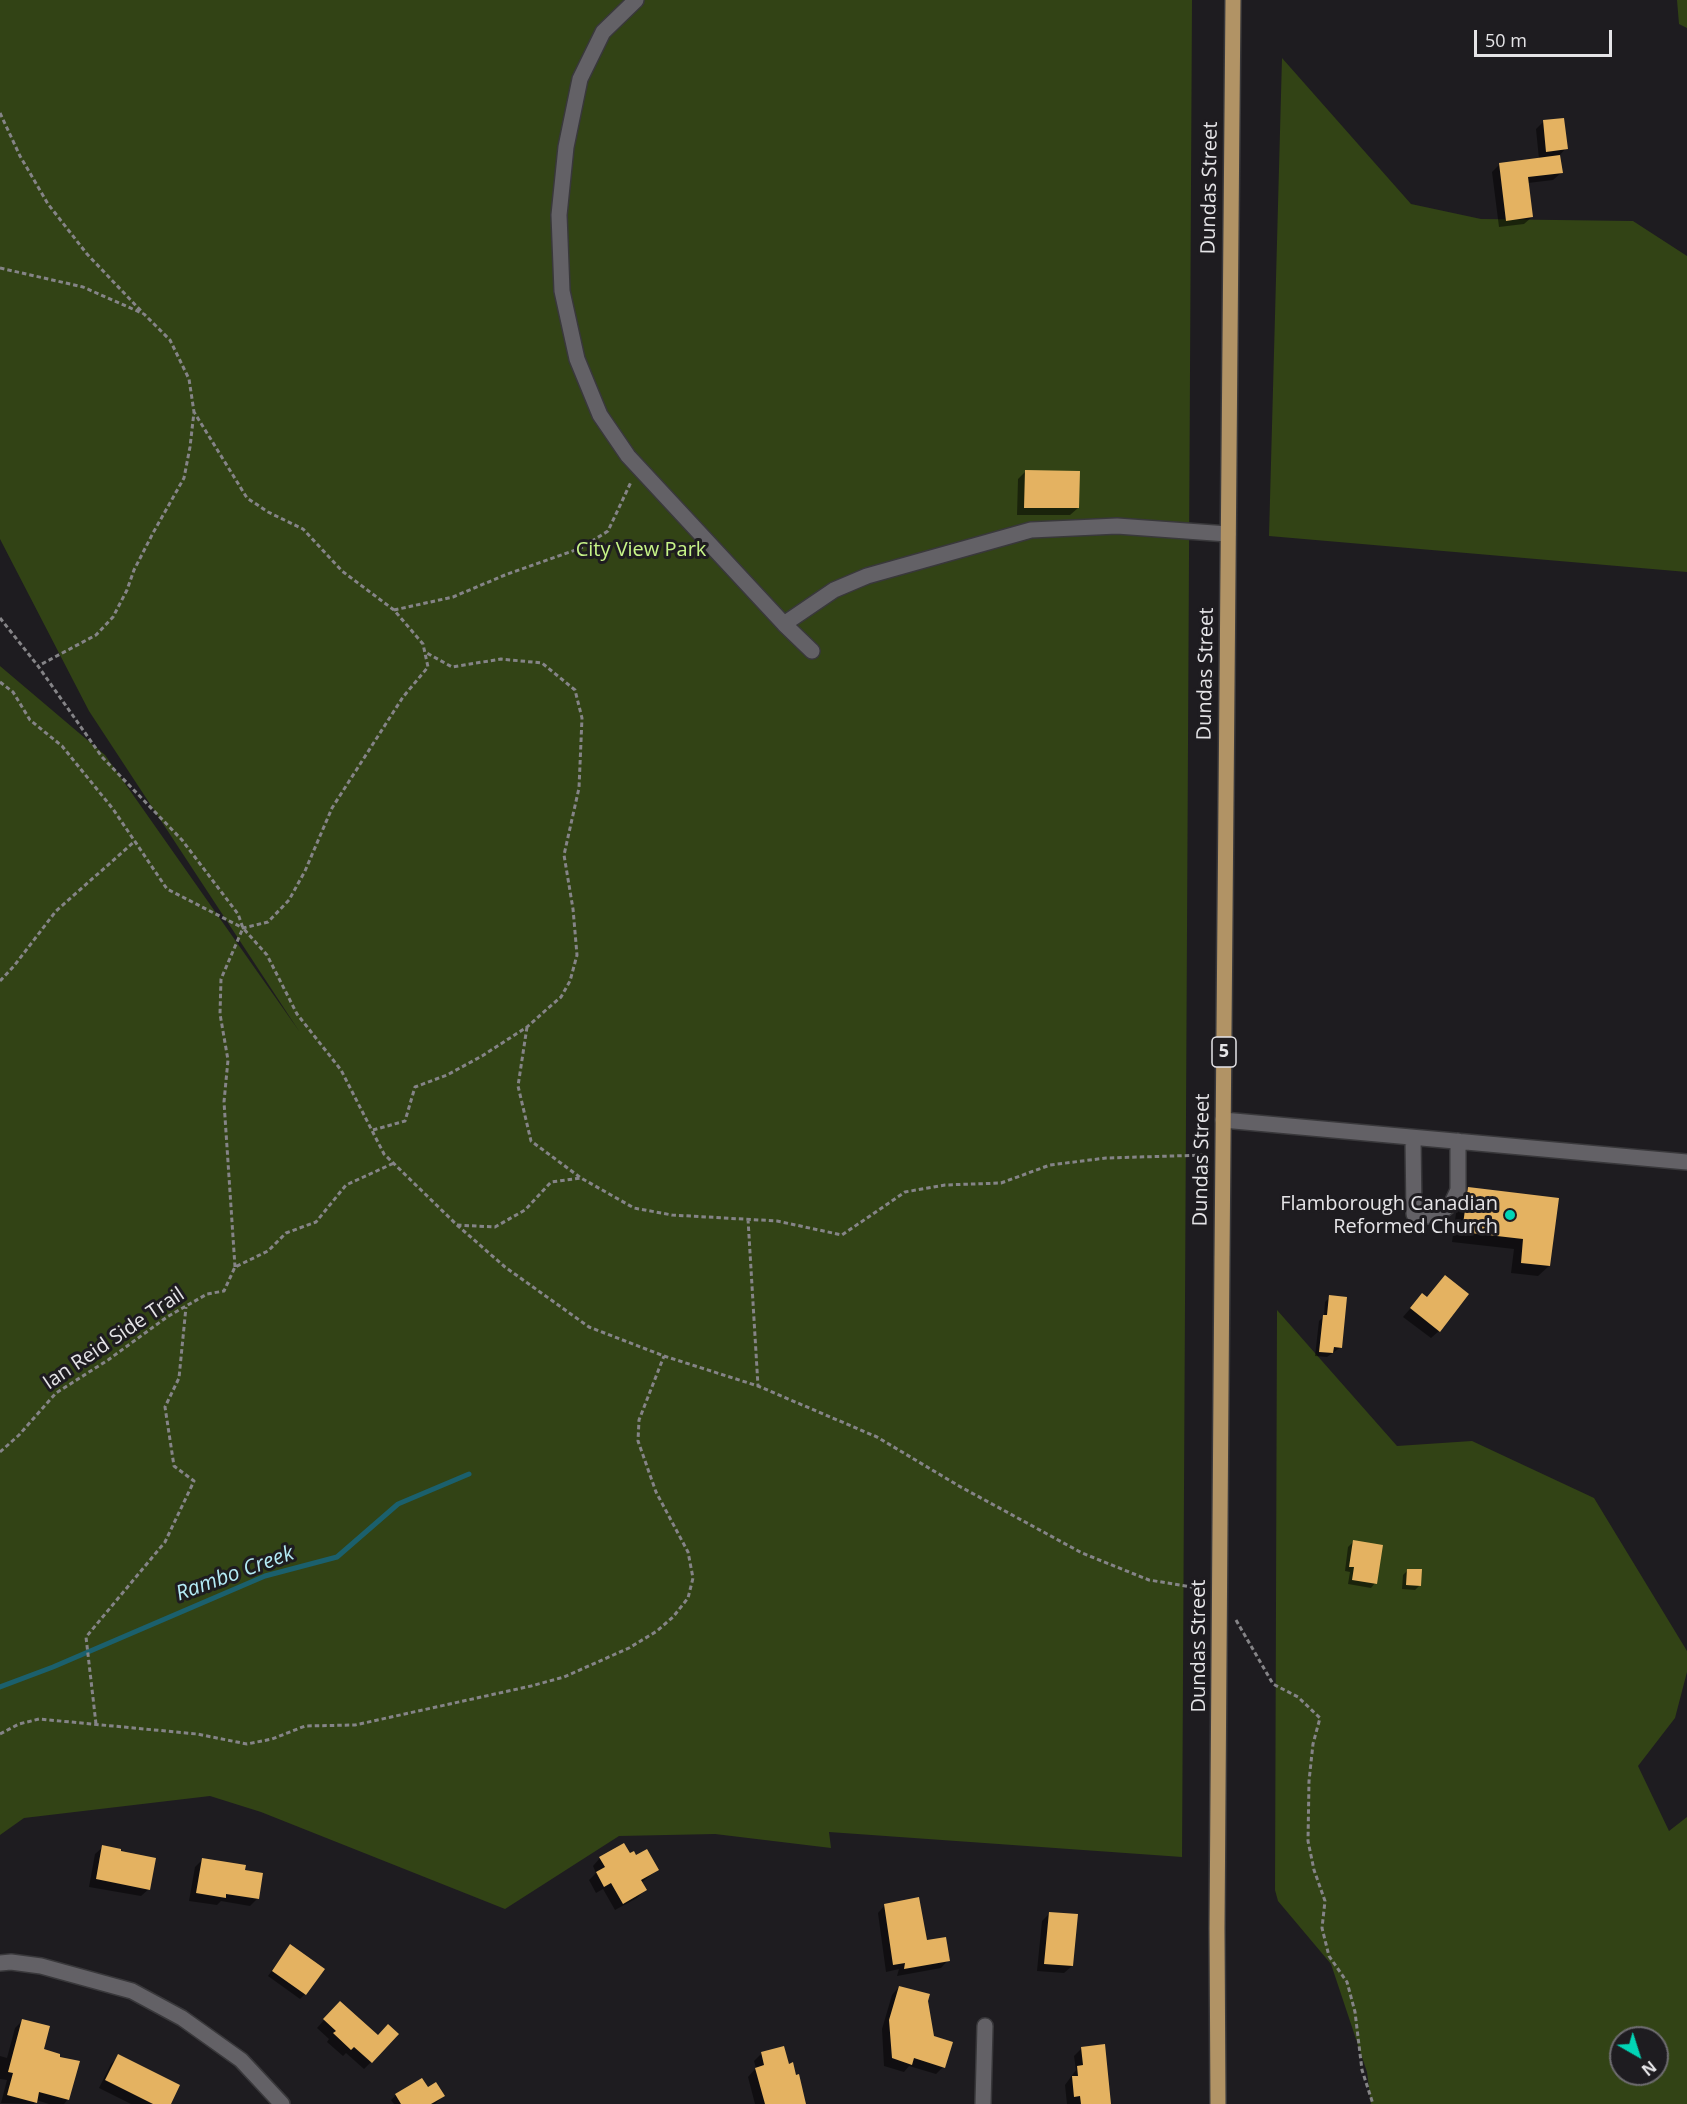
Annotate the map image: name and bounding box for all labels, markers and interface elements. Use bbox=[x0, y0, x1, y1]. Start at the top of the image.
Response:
scale bar bbox=[1477, 18, 1615, 56]
text: 50 m bbox=[1485, 28, 1527, 52]
street label: Dundas Street bbox=[1197, 121, 1223, 255]
park label: City View Park bbox=[576, 538, 706, 562]
street label: Dundas Street bbox=[1193, 607, 1219, 741]
road number: 5 bbox=[1212, 1037, 1236, 1067]
street label: Dundas Street bbox=[1189, 1093, 1215, 1227]
place label: Flamborough Canadian Reformed Church bbox=[1280, 1192, 1498, 1239]
marker: Flamborough Canadian Reformed Church bbox=[1503, 1208, 1517, 1222]
street label: Ian Reid Side Trail bbox=[39, 1283, 189, 1395]
water label: Rambo Creek bbox=[173, 1541, 297, 1607]
street label: Dundas Street bbox=[1187, 1580, 1211, 1712]
north arrow bbox=[1609, 2026, 1669, 2086]
text: N bbox=[1637, 2056, 1661, 2081]

